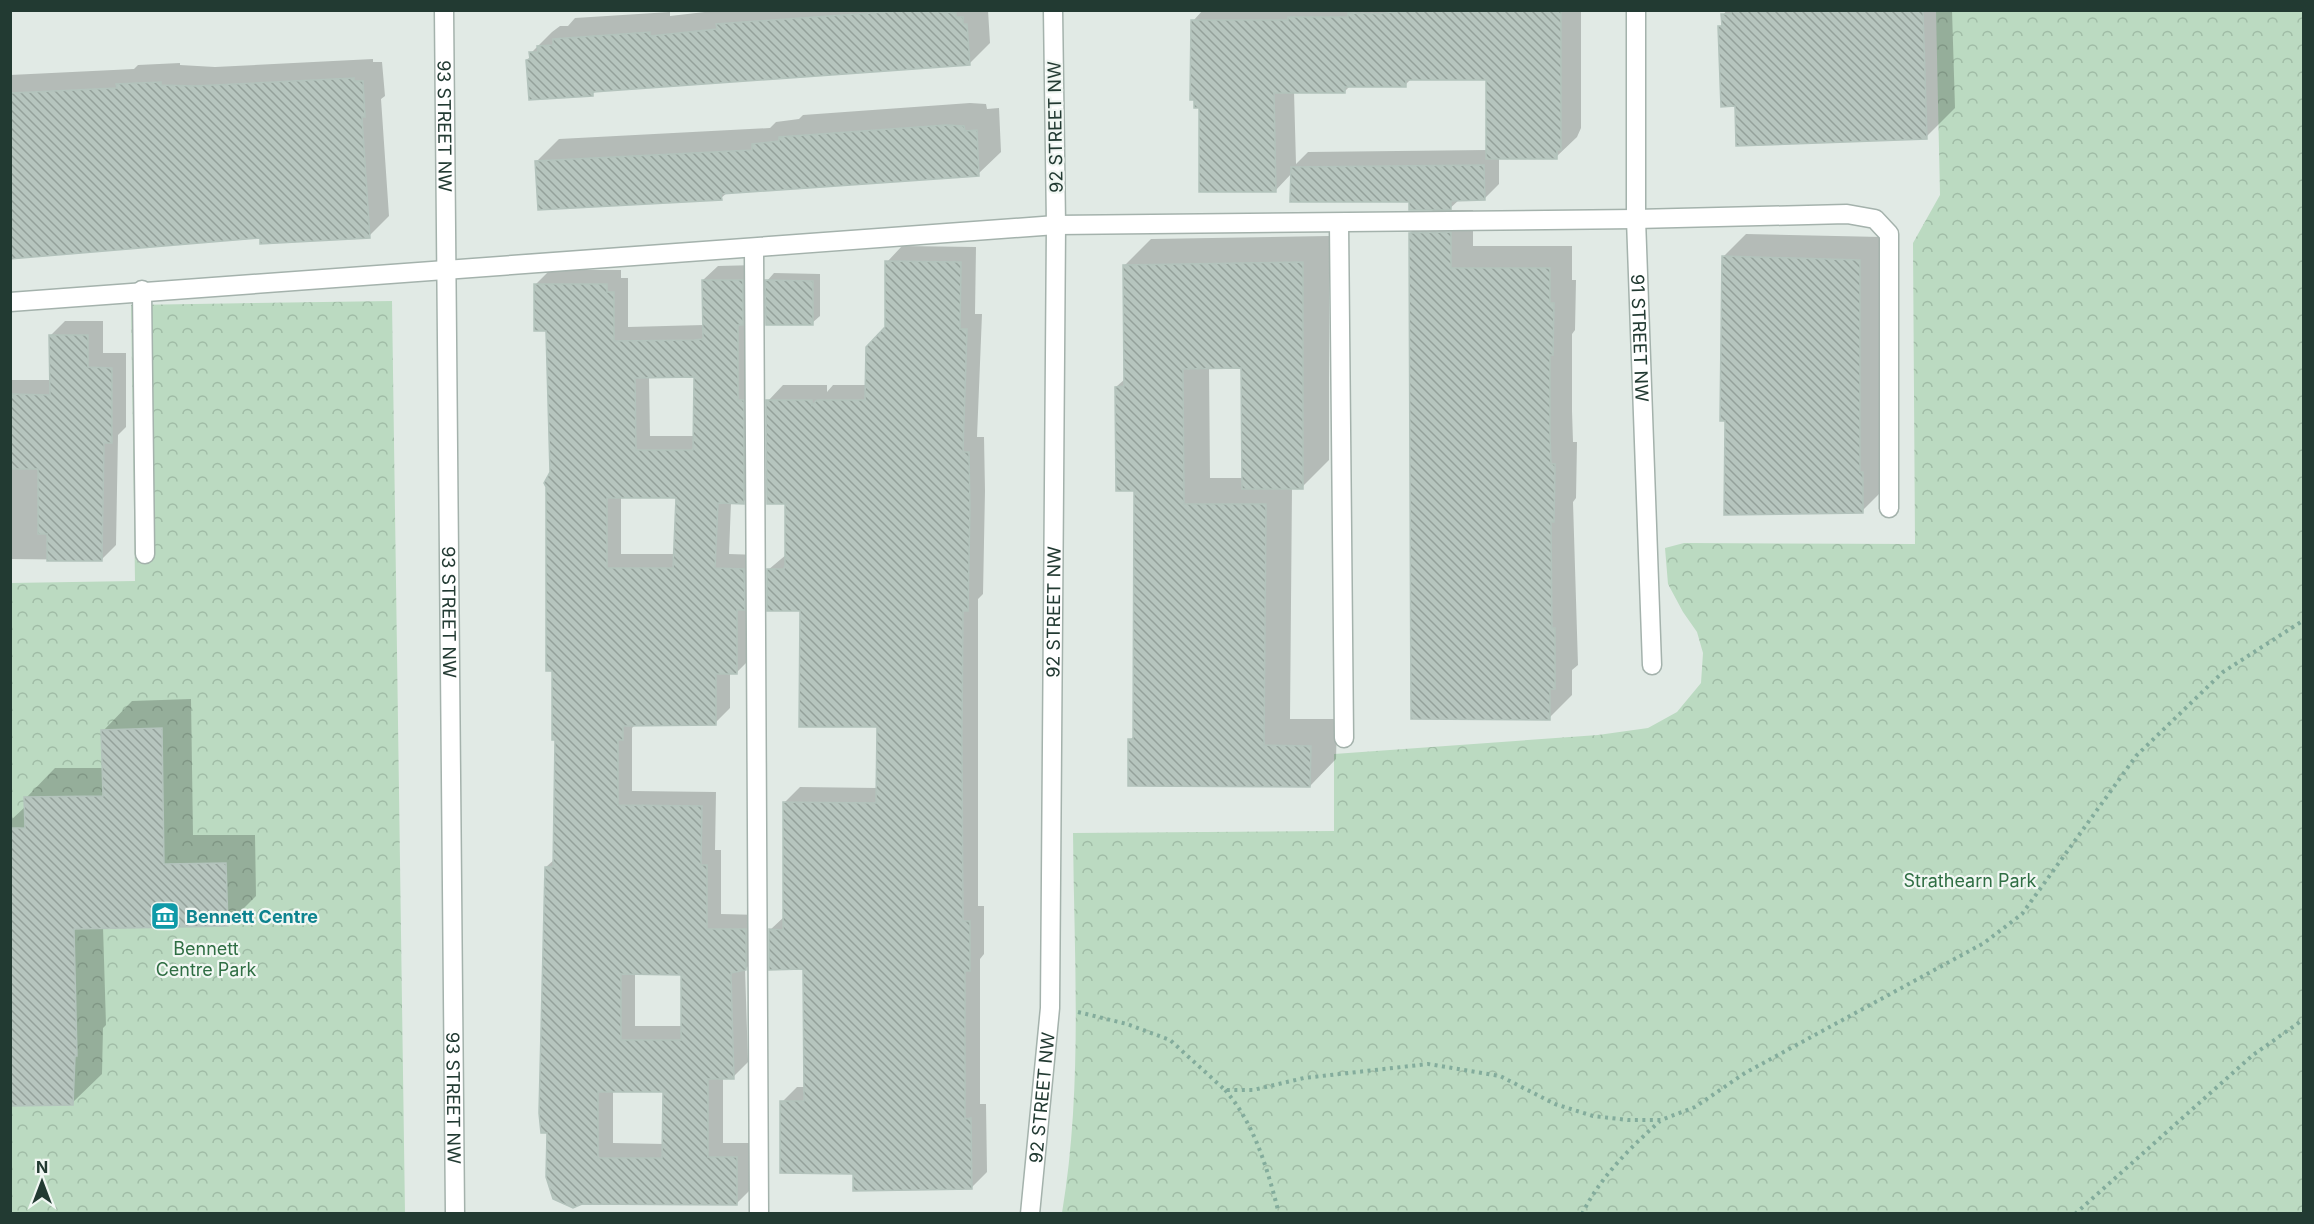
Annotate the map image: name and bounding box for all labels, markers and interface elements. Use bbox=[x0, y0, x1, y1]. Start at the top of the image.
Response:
street label: 93 STREET NW bbox=[434, 60, 456, 192]
street label: 92 STREET NW bbox=[1043, 61, 1067, 193]
street label: 91 STREET NW bbox=[1627, 274, 1653, 403]
street label: 93 STREET NW bbox=[438, 546, 461, 678]
street label: 92 STREET NW bbox=[1042, 546, 1064, 678]
park label: Strathearn Park bbox=[1904, 870, 2037, 891]
museum icon: Bennett Centre bbox=[149, 900, 181, 932]
place label: Bennett Centre bbox=[186, 906, 318, 927]
park label: Bennett Centre Park bbox=[156, 938, 256, 980]
street label: 92 STREET NW bbox=[1024, 1031, 1058, 1164]
street label: 93 STREET NW bbox=[443, 1032, 465, 1164]
north arrow bbox=[12, 1152, 72, 1212]
text: N bbox=[36, 1157, 48, 1177]

